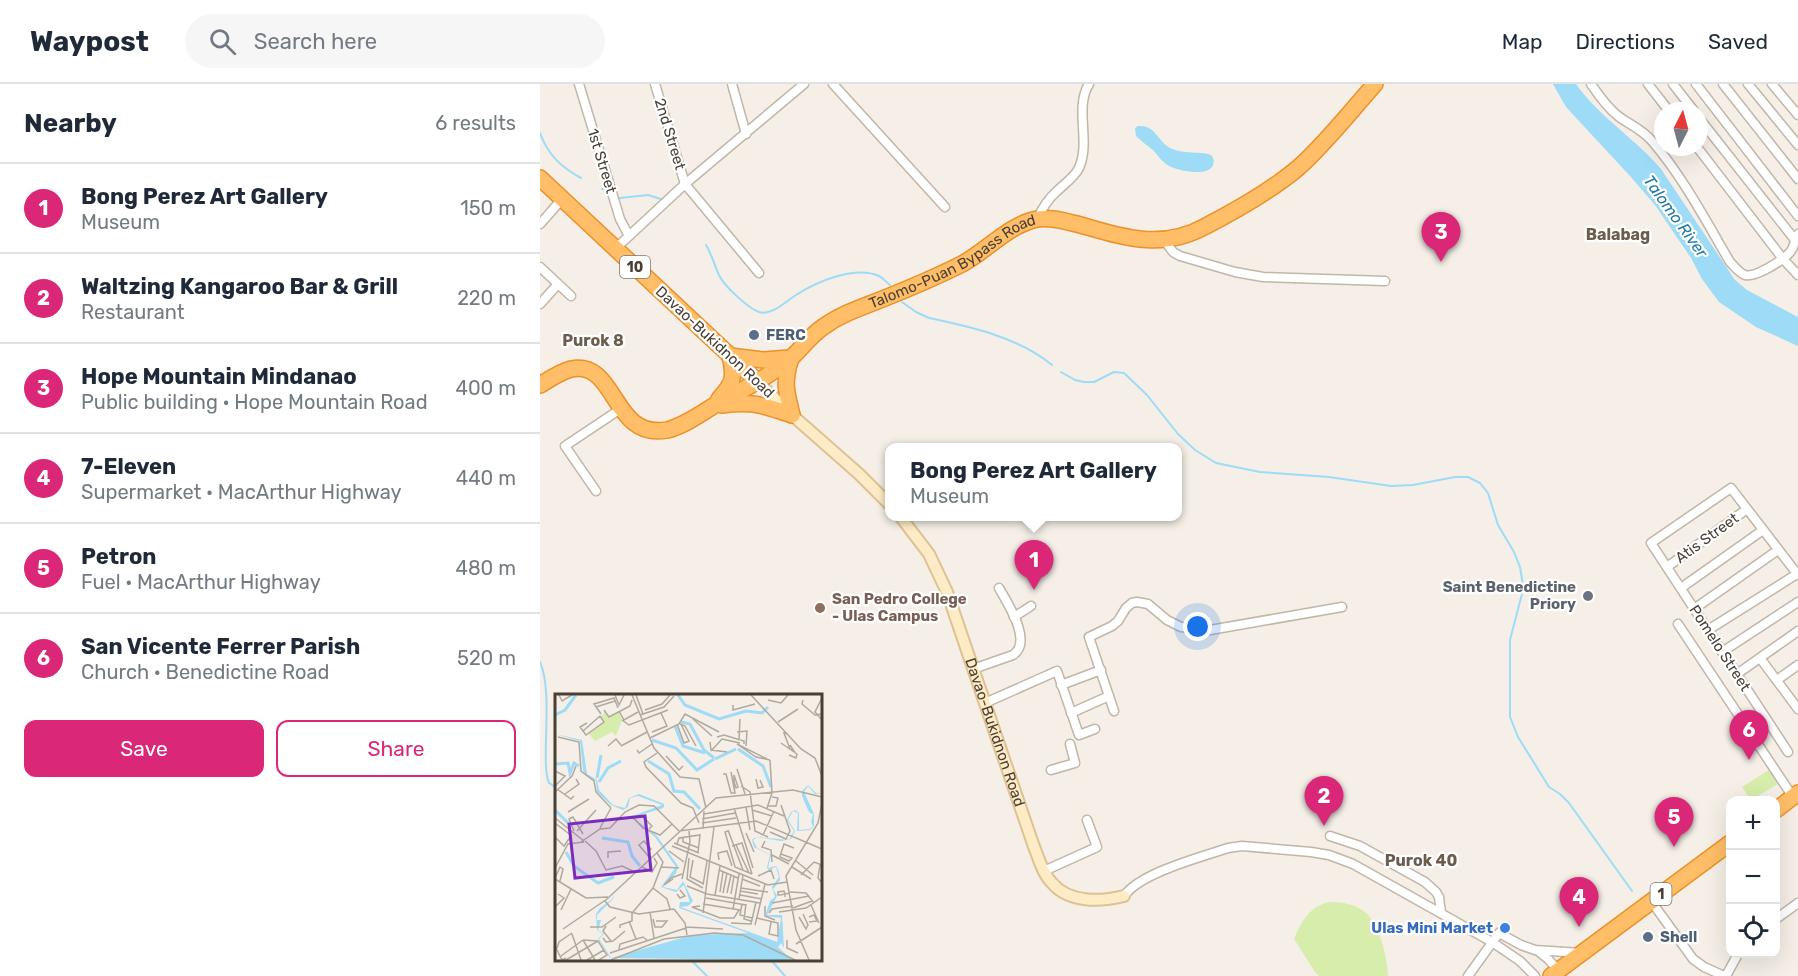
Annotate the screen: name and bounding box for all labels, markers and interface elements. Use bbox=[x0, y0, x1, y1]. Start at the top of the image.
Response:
search box bbox=[185, 14, 605, 68]
text: Waypost bbox=[30, 25, 149, 58]
icon: search bbox=[206, 25, 239, 58]
text: Search here bbox=[254, 28, 377, 55]
text: Map bbox=[1502, 29, 1543, 54]
text: Directions bbox=[1576, 29, 1675, 54]
text: Saved bbox=[1708, 29, 1768, 54]
street label: 2nd Street bbox=[651, 96, 689, 172]
north arrow bbox=[1654, 102, 1708, 156]
text: Nearby bbox=[24, 108, 117, 139]
text: 6 results bbox=[435, 111, 516, 135]
street label: 1st Street bbox=[584, 126, 620, 196]
water label: Talomo River bbox=[1639, 171, 1712, 262]
text: Bong Perez Art Gallery bbox=[81, 183, 328, 210]
text: 1 bbox=[39, 196, 48, 220]
text: 150 m bbox=[460, 196, 516, 220]
text: Museum bbox=[81, 210, 160, 234]
street label: Talomo-Puan Bypass Road bbox=[866, 211, 1038, 312]
pin: 3 bbox=[1422, 212, 1460, 262]
district label: Balabag bbox=[1586, 225, 1650, 244]
road number: 10 bbox=[620, 256, 650, 278]
text: Waltzing Kangaroo Bar & Grill bbox=[81, 273, 398, 300]
street label: Davao-Bukidnon Road bbox=[652, 282, 778, 402]
text: 2 bbox=[37, 286, 50, 310]
text: 220 m bbox=[457, 286, 516, 310]
text: Restaurant bbox=[81, 300, 185, 324]
place label: FERC bbox=[766, 326, 806, 344]
marker: FERC bbox=[747, 328, 761, 342]
district label: Purok 8 bbox=[562, 331, 624, 350]
text: Hope Mountain Mindanao bbox=[81, 363, 357, 390]
text: 3 bbox=[37, 376, 50, 400]
text: 400 m bbox=[456, 376, 516, 400]
text: Public building · Hope Mountain Road bbox=[81, 390, 428, 414]
popup bbox=[885, 443, 1182, 521]
text: 7-Eleven bbox=[81, 453, 176, 480]
text: Bong Perez Art Gallery bbox=[910, 457, 1157, 484]
text: 4 bbox=[37, 466, 50, 490]
text: 440 m bbox=[456, 466, 516, 490]
text: Supermarket · MacArthur Highway bbox=[81, 480, 402, 504]
text: Museum bbox=[910, 484, 989, 508]
street label: Atis Street bbox=[1672, 509, 1742, 567]
pin: 1 bbox=[1014, 540, 1054, 590]
text: Petron bbox=[81, 543, 157, 570]
text: 5 bbox=[37, 556, 50, 580]
text: 480 m bbox=[455, 556, 516, 580]
text: Fuel · MacArthur Highway bbox=[81, 570, 321, 594]
place label: Saint Benedictine Priory bbox=[1443, 578, 1576, 613]
marker: Saint Benedictine Priory bbox=[1581, 589, 1595, 603]
place label: San Pedro College - Ulas Campus bbox=[832, 590, 967, 625]
marker: San Pedro College - Ulas Campus bbox=[813, 601, 827, 615]
street label: Pomelo Street bbox=[1685, 602, 1755, 695]
your location bbox=[1183, 612, 1212, 641]
text: San Vicente Ferrer Parish bbox=[81, 633, 360, 660]
text: 6 bbox=[37, 646, 50, 670]
text: 520 m bbox=[457, 646, 516, 670]
street label: Davao-Bukidnon Road bbox=[961, 655, 1029, 809]
text: Church · Benedictine Road bbox=[81, 660, 330, 684]
inset map bbox=[555, 694, 822, 961]
pin: 6 bbox=[1730, 710, 1768, 760]
button: Save bbox=[24, 720, 264, 777]
button: Share bbox=[276, 720, 516, 777]
pin: 2 bbox=[1304, 776, 1344, 826]
map controls bbox=[1726, 796, 1780, 958]
button: + bbox=[1726, 796, 1780, 850]
pin: 5 bbox=[1654, 798, 1694, 847]
button: − bbox=[1726, 850, 1780, 904]
district label: Purok 40 bbox=[1385, 851, 1457, 870]
pin: 4 bbox=[1560, 878, 1598, 927]
road number: 1 bbox=[1650, 883, 1672, 905]
button: locate bbox=[1726, 904, 1780, 958]
place label: Ulas Mini Market bbox=[1371, 919, 1493, 937]
marker: Ulas Mini Market bbox=[1498, 921, 1512, 935]
place label: Shell bbox=[1660, 928, 1697, 946]
marker: Shell bbox=[1641, 930, 1655, 944]

